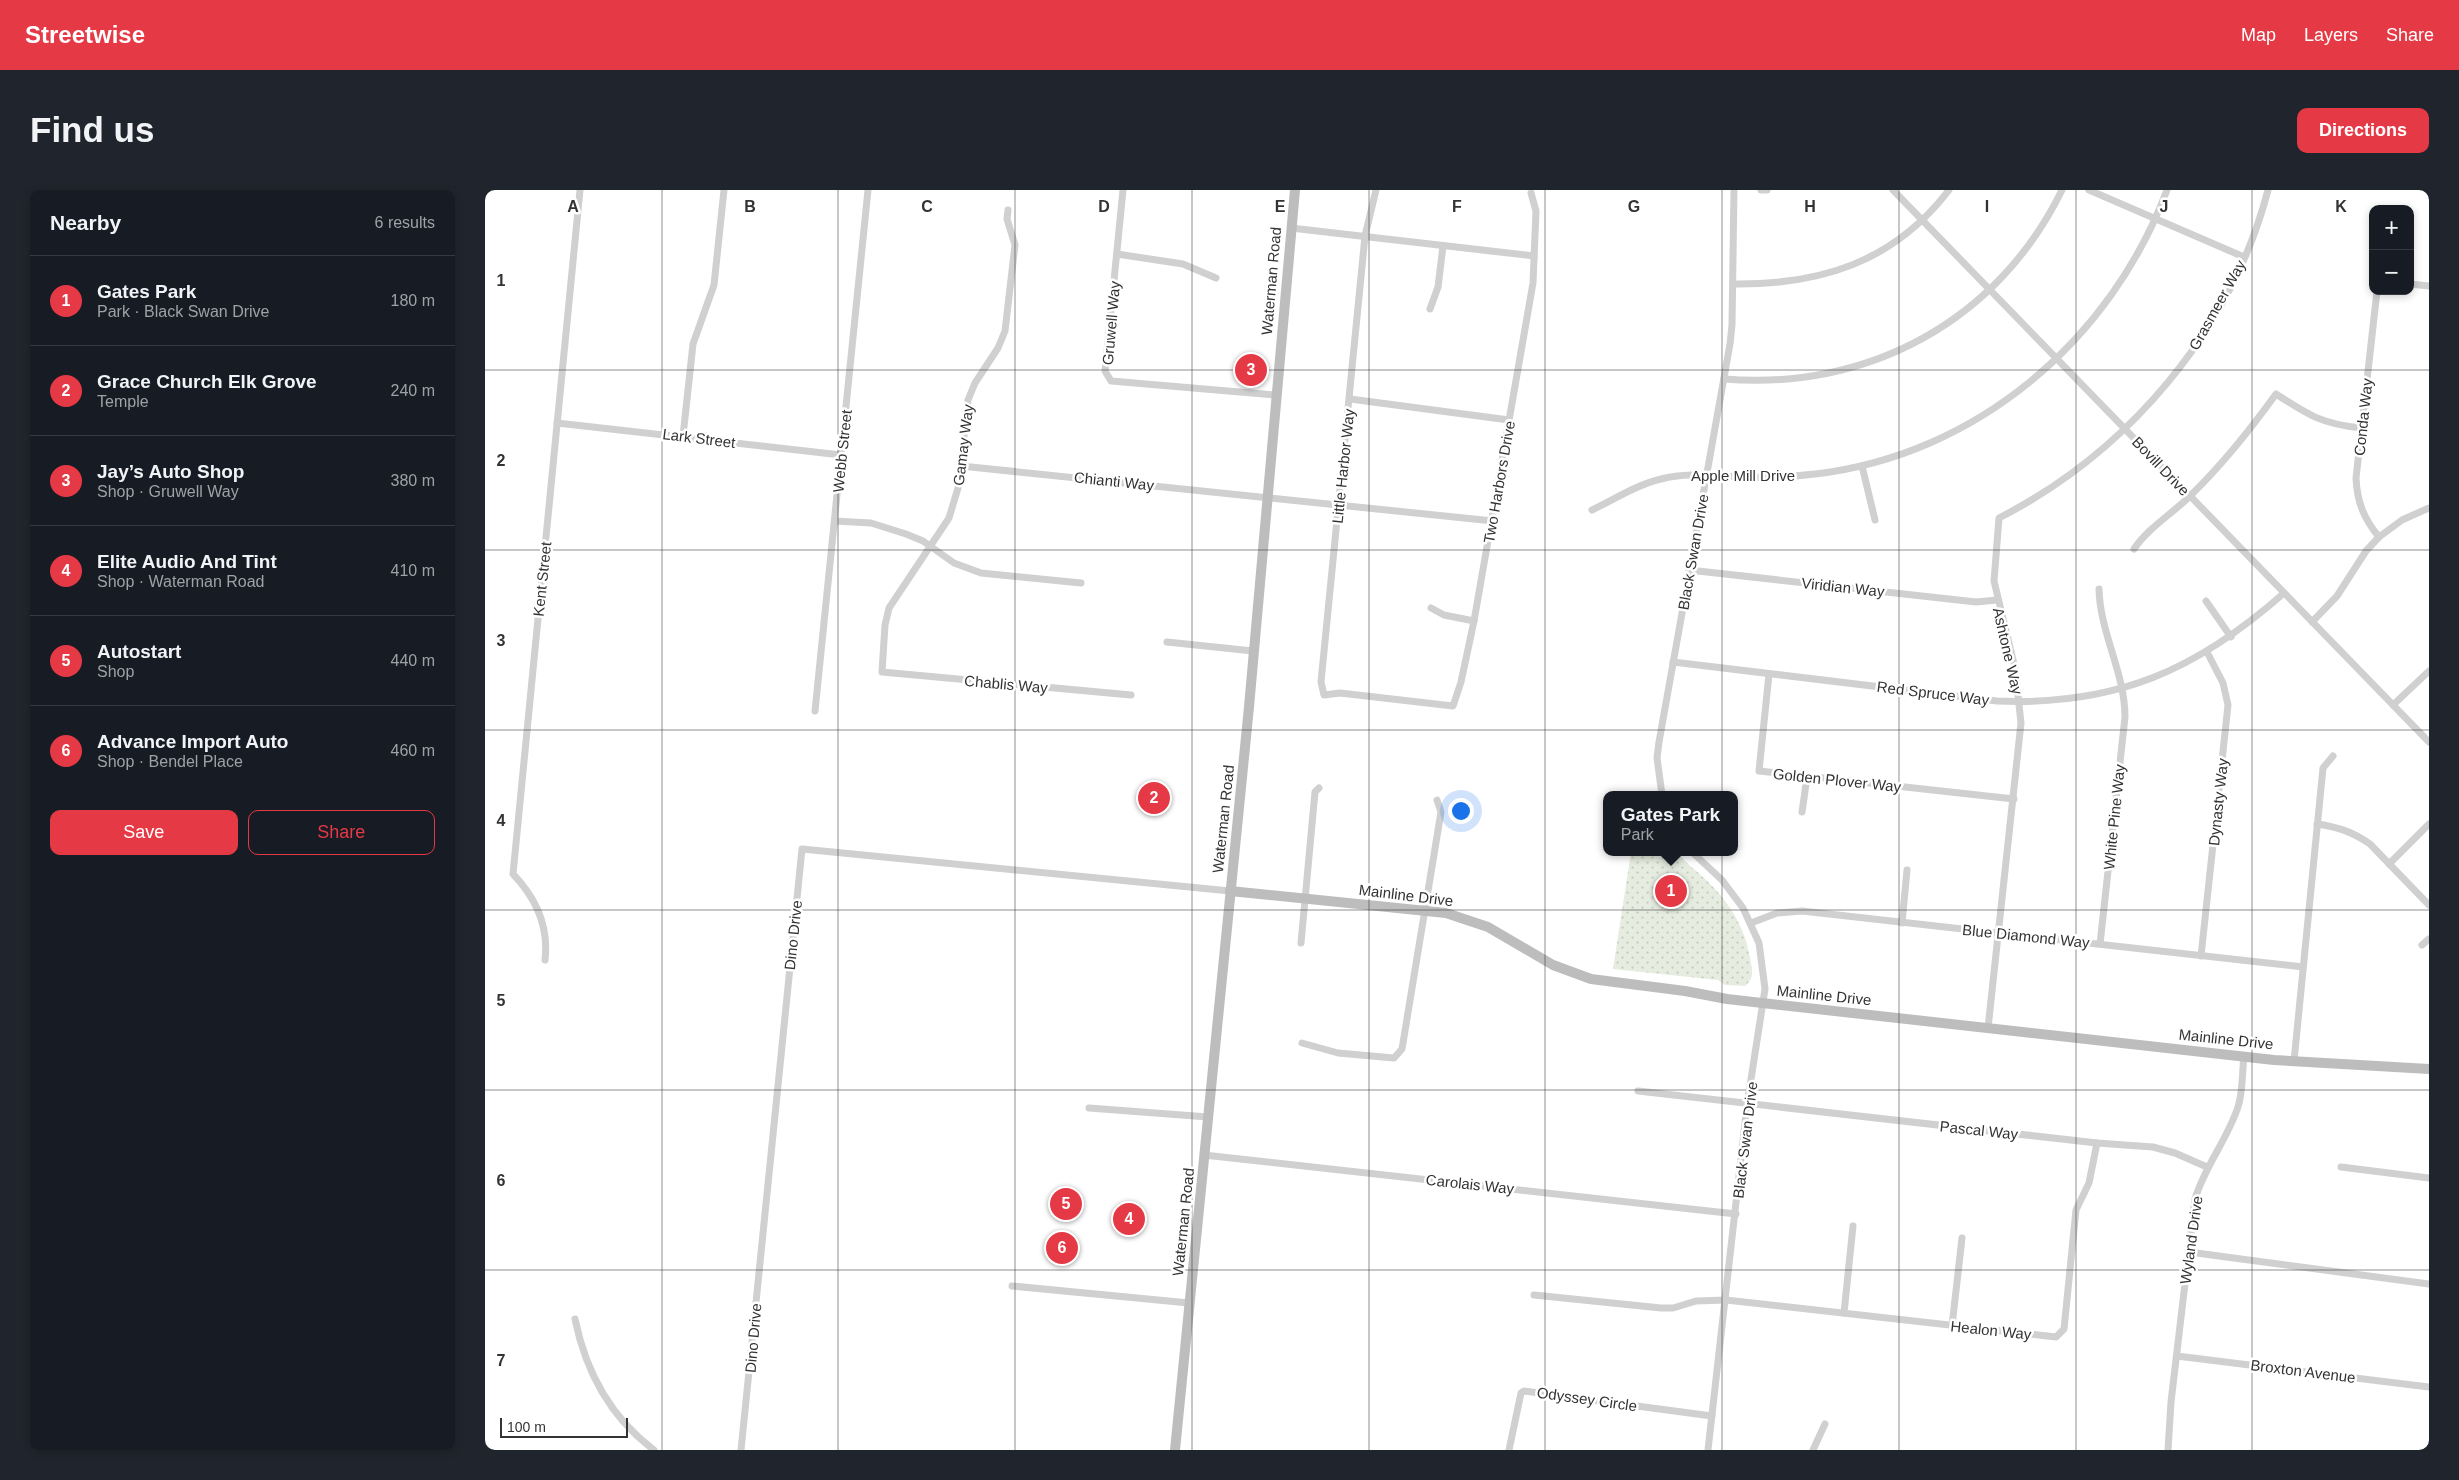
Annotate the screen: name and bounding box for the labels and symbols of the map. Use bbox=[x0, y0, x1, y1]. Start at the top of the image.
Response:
text: A bbox=[567, 198, 579, 215]
text: B bbox=[744, 198, 756, 215]
text: C bbox=[921, 198, 933, 215]
text: D bbox=[1098, 198, 1110, 215]
text: E bbox=[1275, 198, 1286, 215]
text: F bbox=[1452, 198, 1462, 215]
text: G bbox=[1628, 198, 1640, 215]
text: H bbox=[1804, 198, 1816, 215]
text: I bbox=[1985, 198, 1989, 215]
text: J bbox=[2160, 198, 2168, 215]
text: K bbox=[2335, 198, 2347, 215]
street label: Waterman Road bbox=[1258, 226, 1284, 336]
street label: Grasmeer Way bbox=[2185, 257, 2249, 353]
text: 1 bbox=[497, 272, 506, 289]
street label: Gruwell Way bbox=[1099, 280, 1123, 366]
pin: 3 bbox=[1235, 351, 1267, 389]
street label: Conda Way bbox=[2350, 377, 2376, 457]
street label: Gamay Way bbox=[950, 403, 976, 487]
street label: Little Harbor Way bbox=[1329, 407, 1358, 524]
street label: Webb Street bbox=[829, 408, 855, 493]
street label: Two Harbors Drive bbox=[1480, 419, 1518, 545]
street label: Lark Street bbox=[662, 425, 737, 451]
street label: Bovill Drive bbox=[2129, 433, 2193, 499]
text: 2 bbox=[497, 452, 506, 469]
street label: Apple Mill Drive bbox=[1691, 467, 1795, 484]
street label: Chianti Way bbox=[1073, 468, 1155, 494]
street label: Black Swan Drive bbox=[1674, 493, 1712, 611]
street label: Kent Street bbox=[530, 540, 554, 617]
street label: Viridian Way bbox=[1801, 574, 1886, 600]
street label: Ashtone Way bbox=[1990, 606, 2026, 697]
text: 3 bbox=[497, 632, 506, 649]
street label: Chablis Way bbox=[964, 672, 1049, 696]
street label: Red Spruce Way bbox=[1876, 678, 1991, 708]
street label: Dynasty Way bbox=[2205, 757, 2231, 847]
street label: White Pine Way bbox=[2100, 763, 2128, 871]
street label: Waterman Road bbox=[1209, 764, 1237, 874]
street label: Golden Plover Way bbox=[1772, 765, 1902, 795]
pin: 2 bbox=[1138, 779, 1170, 817]
your location bbox=[1448, 798, 1474, 824]
text: 4 bbox=[497, 812, 506, 829]
pin: 1 bbox=[1655, 872, 1687, 910]
street label: Mainline Drive bbox=[1358, 881, 1454, 909]
street label: Dino Drive bbox=[781, 899, 805, 971]
street label: Blue Diamond Way bbox=[1962, 921, 2091, 951]
street label: Mainline Drive bbox=[1776, 982, 1872, 1008]
text: 5 bbox=[497, 992, 506, 1009]
street label: Mainline Drive bbox=[2178, 1026, 2274, 1052]
street label: Black Swan Drive bbox=[1729, 1081, 1761, 1199]
street label: Pascal Way bbox=[1939, 1117, 2019, 1143]
street label: Waterman Road bbox=[1169, 1167, 1197, 1277]
street label: Carolais Way bbox=[1425, 1171, 1515, 1197]
text: 6 bbox=[497, 1172, 506, 1189]
pin: 5 bbox=[1050, 1185, 1082, 1223]
street label: Wyland Drive bbox=[2176, 1195, 2206, 1285]
pin: 4 bbox=[1113, 1200, 1145, 1238]
pin: 6 bbox=[1046, 1229, 1078, 1267]
street label: Dino Drive bbox=[741, 1302, 765, 1374]
street label: Healon Way bbox=[1950, 1317, 2033, 1343]
text: 7 bbox=[497, 1352, 506, 1369]
street label: Broxton Avenue bbox=[2250, 1356, 2356, 1386]
street label: Odyssey Circle bbox=[1536, 1384, 1638, 1414]
scale bar bbox=[500, 1415, 627, 1438]

